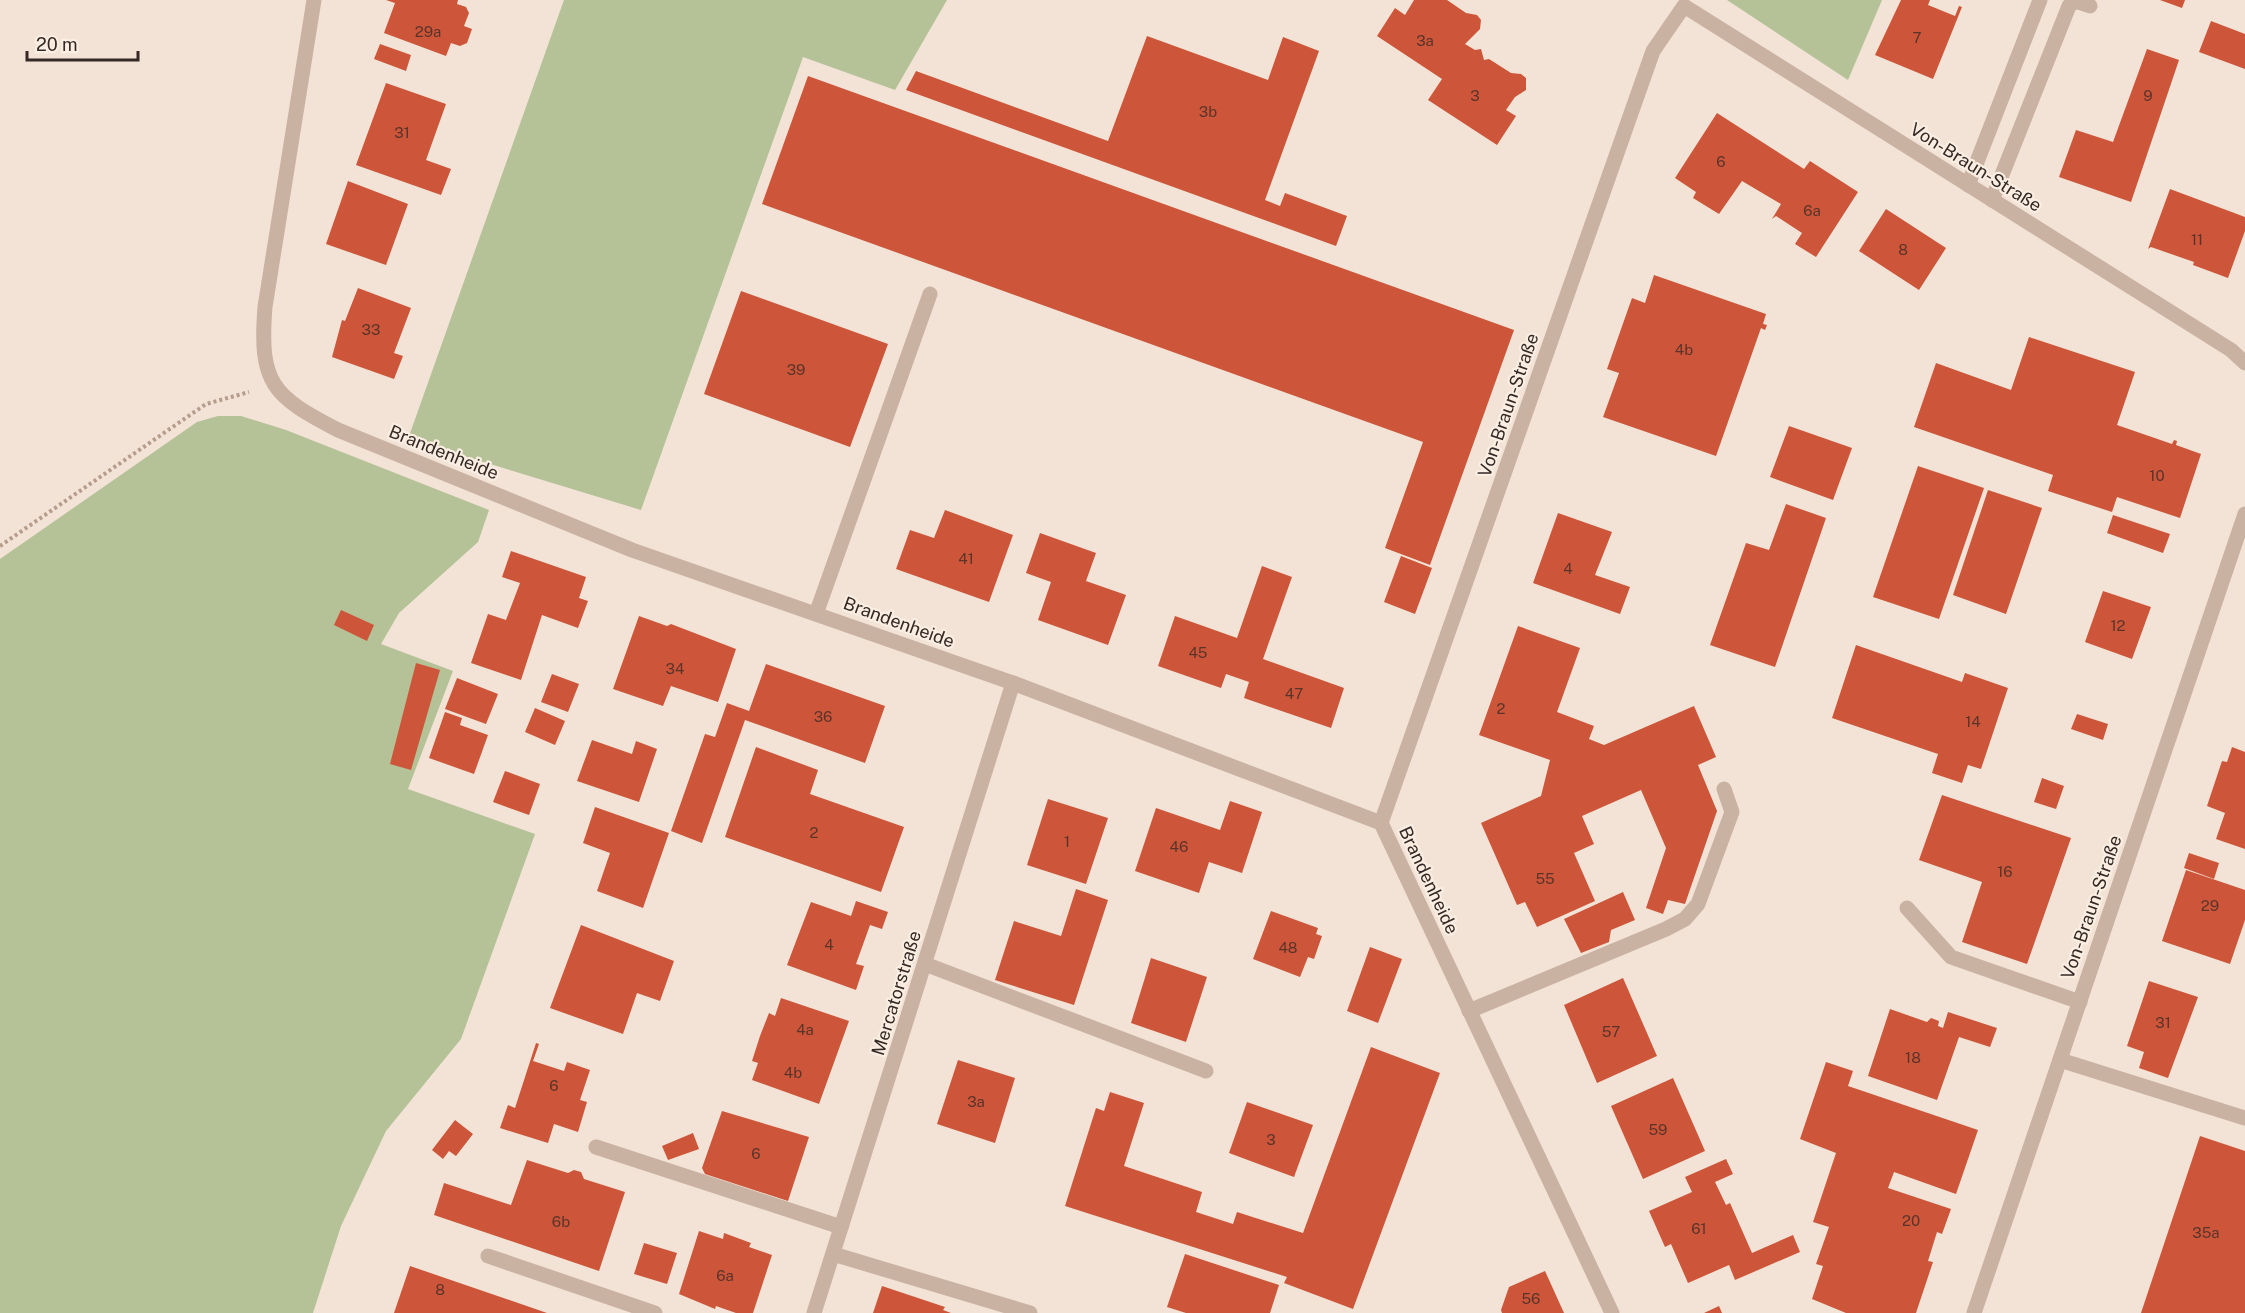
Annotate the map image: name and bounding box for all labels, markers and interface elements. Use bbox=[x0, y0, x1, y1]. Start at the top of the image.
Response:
house number: 29a bbox=[415, 23, 441, 40]
scale bar bbox=[27, 24, 138, 62]
house number: 7 bbox=[1912, 29, 1922, 46]
house number: 3a bbox=[1416, 32, 1434, 49]
text: 20 m bbox=[36, 34, 78, 55]
house number: 3 bbox=[1470, 87, 1480, 104]
house number: 9 bbox=[2143, 87, 2153, 104]
house number: 3b bbox=[1199, 103, 1217, 120]
street label: Von-Braun-Straße bbox=[1906, 118, 2046, 216]
house number: 31 bbox=[394, 124, 410, 141]
house number: 6 bbox=[1716, 153, 1726, 170]
house number: 6a bbox=[1803, 202, 1821, 219]
house number: 11 bbox=[2191, 231, 2203, 248]
house number: 8 bbox=[1898, 241, 1908, 258]
house number: 33 bbox=[362, 321, 380, 338]
street label: Von-Braun-Straße bbox=[1474, 330, 1542, 480]
house number: 4b bbox=[1675, 341, 1693, 358]
house number: 39 bbox=[787, 361, 805, 378]
street label: Brandenheide bbox=[386, 420, 502, 484]
house number: 10 bbox=[2149, 467, 2165, 484]
house number: 41 bbox=[958, 550, 974, 567]
house number: 4 bbox=[1563, 560, 1573, 577]
street label: Brandenheide bbox=[841, 592, 957, 652]
house number: 12 bbox=[2110, 617, 2126, 634]
house number: 45 bbox=[1189, 644, 1207, 661]
house number: 34 bbox=[666, 660, 684, 677]
house number: 47 bbox=[1285, 685, 1303, 702]
house number: 2 bbox=[1497, 700, 1506, 717]
house number: 36 bbox=[814, 708, 832, 725]
house number: 14 bbox=[1965, 713, 1981, 730]
street label: Brandenheide bbox=[1395, 823, 1463, 937]
house number: 2 bbox=[810, 824, 819, 841]
street label: Von-Braun-Straße bbox=[2057, 832, 2125, 982]
house number: 1 bbox=[1064, 833, 1070, 850]
house number: 46 bbox=[1170, 838, 1188, 855]
house number: 16 bbox=[1997, 863, 2013, 880]
house number: 55 bbox=[1535, 870, 1555, 887]
house number: 29 bbox=[2201, 897, 2219, 914]
street label: Mercatorstraße bbox=[867, 928, 925, 1058]
house number: 4 bbox=[824, 936, 834, 953]
house number: 48 bbox=[1278, 939, 1298, 956]
house number: 31 bbox=[2155, 1014, 2171, 1031]
house number: 4a bbox=[796, 1021, 814, 1038]
house number: 57 bbox=[1602, 1023, 1620, 1040]
house number: 18 bbox=[1905, 1049, 1921, 1066]
house number: 4b bbox=[784, 1064, 802, 1081]
house number: 6 bbox=[549, 1077, 559, 1094]
house number: 3a bbox=[967, 1093, 985, 1110]
house number: 59 bbox=[1649, 1121, 1667, 1138]
house number: 3 bbox=[1266, 1131, 1276, 1148]
house number: 6 bbox=[751, 1145, 761, 1162]
house number: 20 bbox=[1902, 1212, 1920, 1229]
house number: 6b bbox=[552, 1213, 570, 1230]
house number: 61 bbox=[1691, 1220, 1707, 1237]
house number: 35a bbox=[2192, 1224, 2220, 1241]
house number: 6a bbox=[716, 1267, 734, 1284]
house number: 8 bbox=[435, 1281, 445, 1298]
house number: 56 bbox=[1522, 1290, 1540, 1307]

